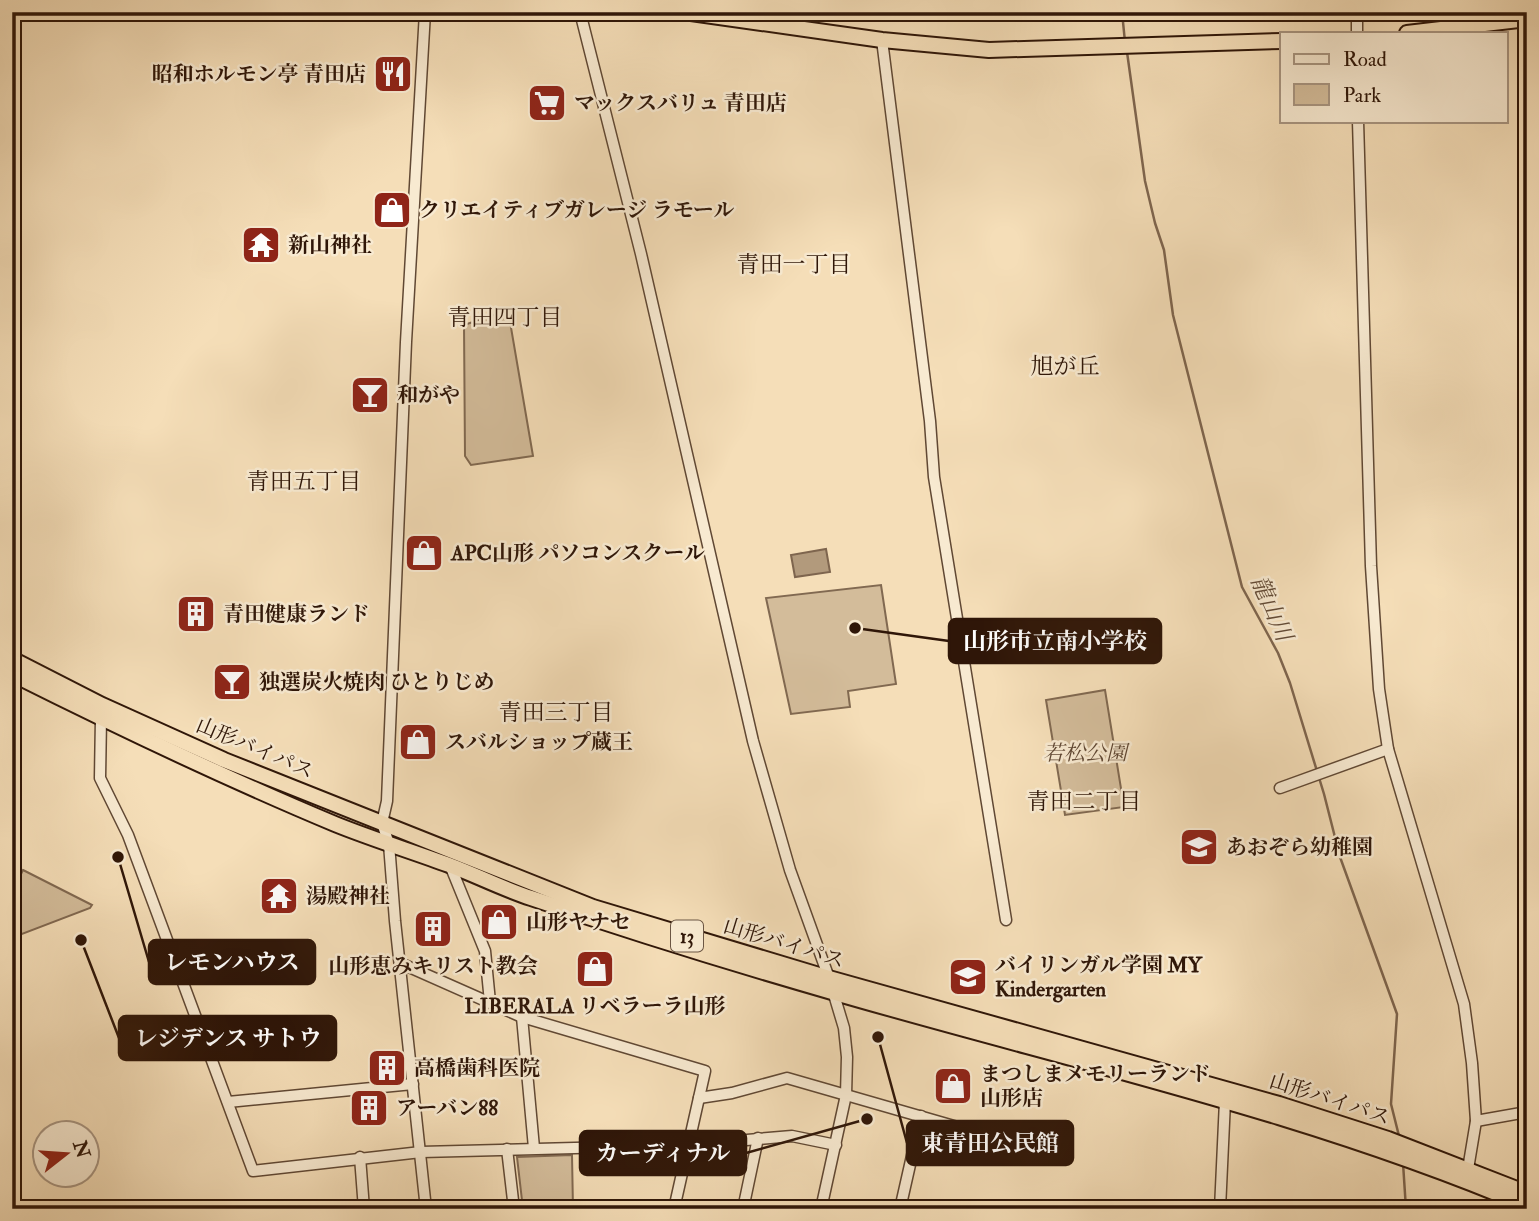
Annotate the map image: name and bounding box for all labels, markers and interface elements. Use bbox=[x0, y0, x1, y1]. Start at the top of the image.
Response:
legend bbox=[1280, 32, 1508, 122]
text: Road bbox=[1343, 46, 1388, 73]
restaurant icon: 昭和ホルモン亭 青田店 bbox=[372, 53, 414, 95]
place label: 昭和ホルモン亭 青田店 bbox=[152, 61, 366, 88]
supermarket icon: マックスバリュ 青田店 bbox=[526, 82, 568, 124]
text: Park bbox=[1343, 82, 1381, 109]
place label: マックスバリュ 青田店 bbox=[574, 90, 787, 117]
shop icon: クリエイティブガレージ ラモール bbox=[371, 189, 413, 231]
place label: クリエイティブガレージ ラモール bbox=[419, 197, 734, 224]
temple icon: 新山神社 bbox=[240, 224, 282, 266]
place label: 新山神社 bbox=[288, 232, 372, 259]
district label: 青田一丁目 bbox=[737, 250, 852, 279]
district label: 青田四丁目 bbox=[448, 303, 563, 332]
district label: 旭が丘 bbox=[1031, 352, 1100, 381]
bar icon: 和がや bbox=[349, 374, 391, 416]
place label: 和がや bbox=[397, 382, 460, 409]
district label: 青田五丁目 bbox=[247, 467, 362, 496]
shop icon: APC山形 パソコンスクール bbox=[403, 532, 445, 574]
place label: APC山形 パソコンスクール bbox=[450, 540, 705, 567]
water label: 龍山川 bbox=[1244, 571, 1300, 648]
building icon: 青田健康ランド bbox=[175, 593, 217, 635]
place label: 青田健康ランド bbox=[223, 601, 370, 628]
callout: 山形市立南小学校 bbox=[949, 619, 1161, 663]
text: 山形市立南小学校 bbox=[963, 627, 1147, 656]
bar icon: 独選炭火焼肉 ひとりじめ bbox=[211, 661, 253, 703]
place label: 独選炭火焼肉 ひとりじめ bbox=[259, 669, 494, 696]
district label: 青田三丁目 bbox=[499, 698, 614, 727]
street label: 山形バイパス bbox=[192, 711, 318, 785]
shop icon: スバルショップ蔵王 bbox=[397, 721, 439, 763]
place label: スバルショップ蔵王 bbox=[445, 729, 633, 756]
park label: 若松公園 bbox=[1043, 740, 1130, 767]
district label: 青田二丁目 bbox=[1027, 787, 1142, 816]
school or university icon: あおぞら幼稚園 bbox=[1178, 826, 1220, 868]
place label: あおぞら幼稚園 bbox=[1226, 834, 1373, 861]
temple icon: 湯殿神社 bbox=[258, 875, 300, 917]
place label: 湯殿神社 bbox=[306, 883, 390, 910]
shop icon: 山形ヤナセ bbox=[478, 901, 520, 943]
building icon: 山形恵みキリスト教会 bbox=[412, 908, 454, 950]
place label: 山形ヤナセ bbox=[526, 909, 631, 936]
street label: 山形バイパス bbox=[720, 912, 848, 975]
road number: 13 bbox=[671, 920, 703, 952]
callout: レモンハウス bbox=[149, 940, 315, 984]
text: レモンハウス bbox=[164, 948, 300, 977]
shop icon: LIBERALA リベラーラ山形 bbox=[574, 948, 616, 990]
place label: バイリンガル学園 MY Kindergarten bbox=[995, 952, 1204, 1003]
place label: 山形恵みキリスト教会 bbox=[328, 953, 538, 980]
school or university icon: バイリンガル学園 MY Kindergarten bbox=[947, 956, 989, 998]
place label: LIBERALA リベラーラ山形 bbox=[465, 993, 725, 1020]
callout: レジデンス サトウ bbox=[119, 1016, 336, 1060]
text: レジデンス サトウ bbox=[134, 1024, 322, 1053]
building icon: 高橋歯科医院 bbox=[366, 1047, 408, 1089]
place label: 高橋歯科医院 bbox=[414, 1055, 540, 1082]
place label: まつしまメモリーランド 山形店 bbox=[980, 1061, 1211, 1112]
shop icon: まつしまメモリーランド 山形店 bbox=[932, 1065, 974, 1107]
street label: 山形バイパス bbox=[1266, 1067, 1394, 1132]
building icon: アーバン88 bbox=[348, 1087, 390, 1129]
place label: アーバン88 bbox=[396, 1095, 498, 1122]
north arrow bbox=[32, 1120, 102, 1190]
callout: 東青田公民館 bbox=[907, 1121, 1073, 1165]
text: 東青田公民館 bbox=[921, 1129, 1059, 1158]
callout: カーディナル bbox=[580, 1131, 746, 1175]
text: N bbox=[67, 1137, 96, 1162]
text: カーディナル bbox=[595, 1139, 731, 1168]

